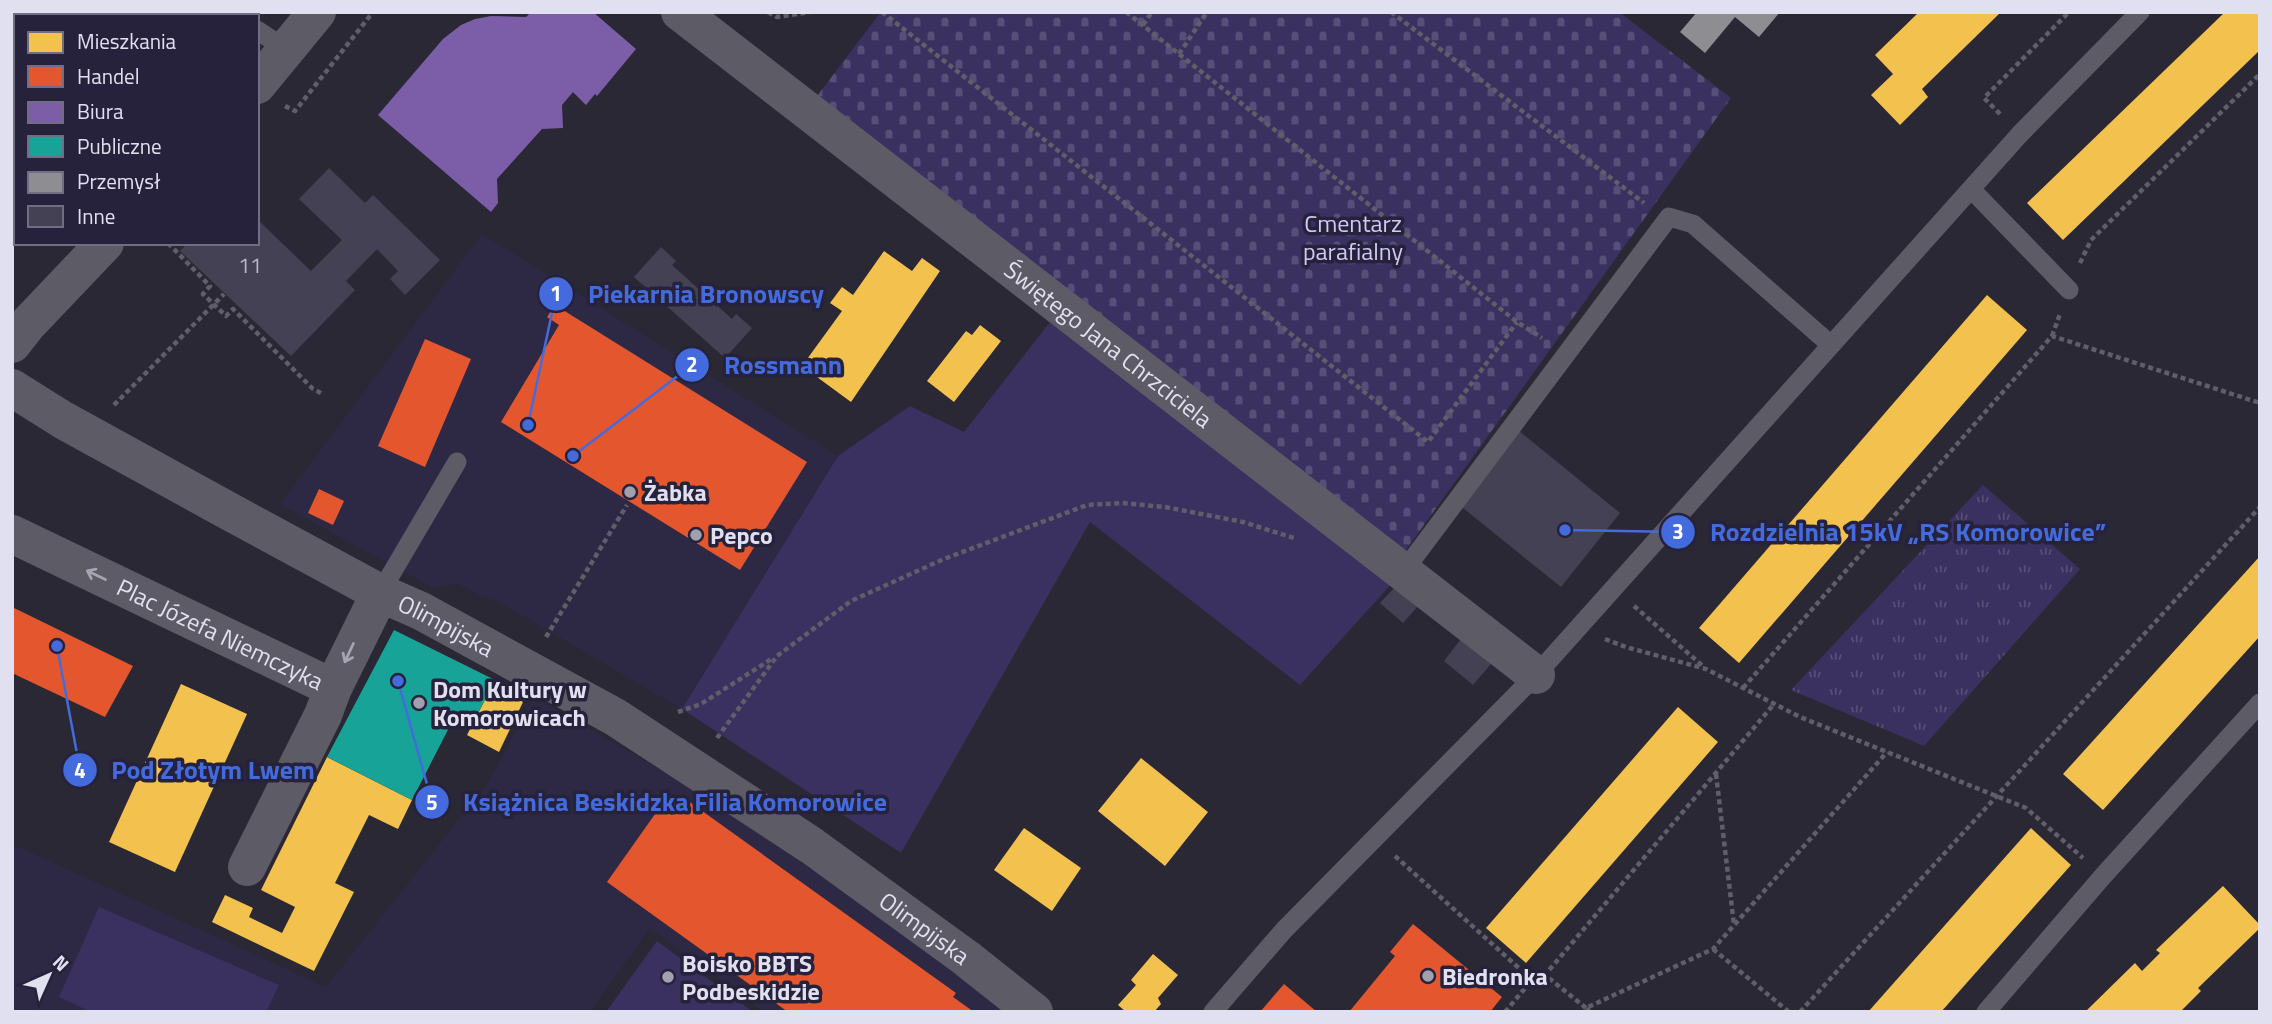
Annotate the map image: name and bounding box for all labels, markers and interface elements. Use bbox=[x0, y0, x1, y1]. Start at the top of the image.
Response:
legend bbox=[14, 14, 259, 245]
text: Mieszkania bbox=[77, 25, 177, 57]
text: Handel bbox=[77, 60, 140, 92]
text: Biura bbox=[77, 95, 124, 127]
text: Publiczne bbox=[77, 130, 162, 162]
text: Przemysł bbox=[77, 165, 161, 197]
text: Inne bbox=[77, 200, 115, 232]
park label: Cmentarz parafialny bbox=[1303, 205, 1403, 269]
house number: 11 bbox=[238, 249, 262, 281]
street label: Świętego Jana Chrzciciela bbox=[997, 252, 1220, 436]
callout: Piekarnia Bronowscy bbox=[539, 271, 838, 318]
text: Piekarnia Bronowscy bbox=[588, 274, 824, 313]
text: 1 bbox=[550, 277, 562, 309]
callout: Rossmann bbox=[675, 341, 856, 388]
text: Rossmann bbox=[724, 345, 842, 384]
text: 2 bbox=[686, 348, 698, 380]
place label: Żabka bbox=[644, 474, 707, 510]
marker: Żabka bbox=[622, 484, 638, 500]
callout: Rozdzielnia 15kV „RS Komorowice” bbox=[1661, 508, 2120, 555]
text: Rozdzielnia 15kV „RS Komorowice” bbox=[1710, 512, 2106, 551]
text: 3 bbox=[1672, 515, 1684, 547]
place label: Pepco bbox=[710, 517, 773, 553]
marker: Pepco bbox=[688, 527, 704, 543]
one-way arrow bbox=[86, 567, 107, 581]
street label: Plac Józefa Niemczyka bbox=[111, 569, 330, 699]
street label: Olimpijska bbox=[392, 585, 501, 666]
one-way arrow bbox=[342, 642, 356, 663]
place label: Dom Kultury w Komorowicach bbox=[433, 671, 587, 735]
marker: Dom Kultury w Komorowicach bbox=[411, 695, 427, 711]
callout: Pod Złotym Lwem bbox=[62, 747, 329, 794]
text: Pod Złotym Lwem bbox=[111, 750, 315, 789]
text: 4 bbox=[74, 754, 86, 786]
callout: Książnica Beskidzka Filia Komorowice bbox=[414, 779, 901, 826]
text: Książnica Beskidzka Filia Komorowice bbox=[463, 782, 887, 821]
text: 5 bbox=[426, 786, 438, 818]
street label: Olimpijska bbox=[872, 883, 978, 973]
north arrow bbox=[14, 940, 84, 1010]
place label: Boisko BBTS Podbeskidzie bbox=[682, 945, 820, 1009]
text: N bbox=[46, 948, 76, 978]
place label: Biedronka bbox=[1442, 958, 1548, 994]
marker: Biedronka bbox=[1420, 968, 1436, 984]
marker: Boisko BBTS Podbeskidzie bbox=[660, 969, 676, 985]

